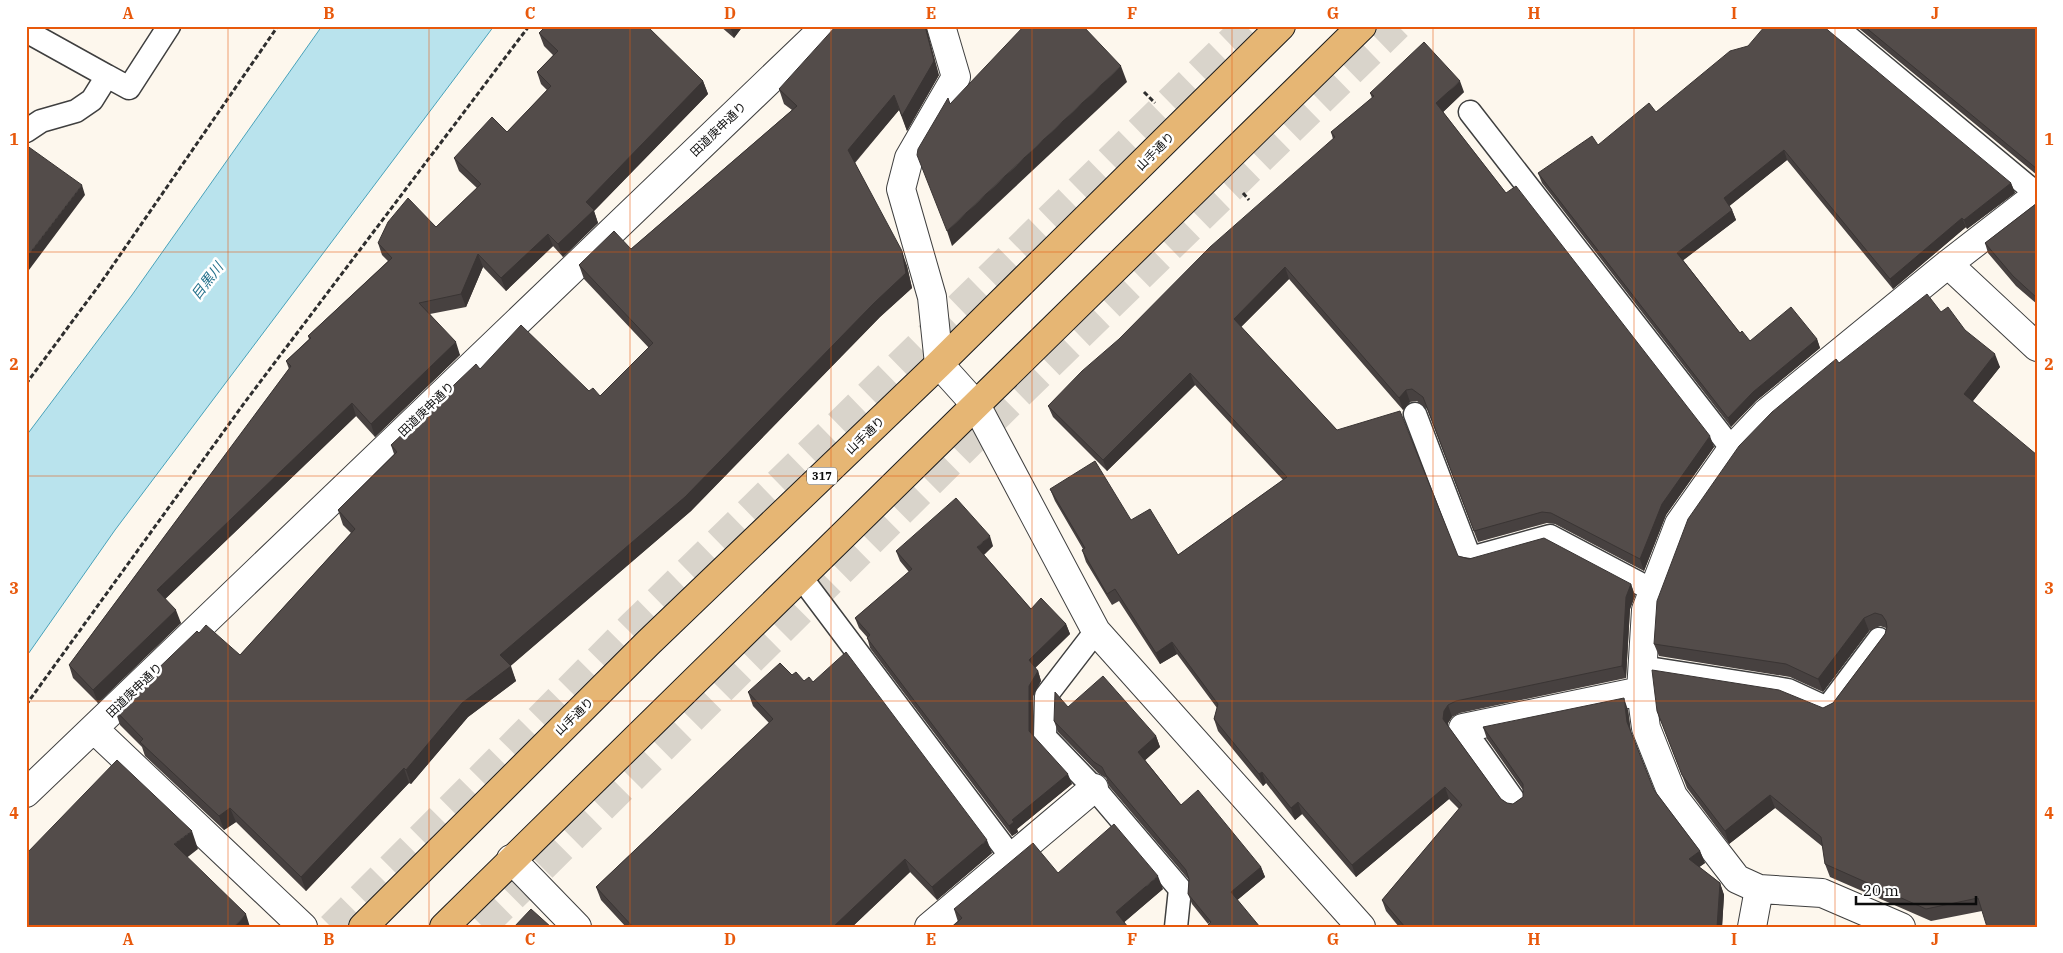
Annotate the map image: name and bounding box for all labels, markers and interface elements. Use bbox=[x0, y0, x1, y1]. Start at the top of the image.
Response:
text: A bbox=[122, 3, 134, 23]
text: B bbox=[323, 3, 335, 23]
text: C bbox=[525, 3, 535, 23]
text: D bbox=[724, 3, 736, 23]
text: E bbox=[926, 3, 936, 23]
text: F bbox=[1127, 3, 1137, 23]
text: G bbox=[1327, 3, 1339, 23]
text: H bbox=[1528, 3, 1541, 23]
text: I bbox=[1731, 3, 1737, 23]
text: J bbox=[1931, 3, 1939, 23]
street label: 田道庚申通り bbox=[687, 99, 749, 159]
text: 1 bbox=[9, 129, 19, 149]
street label: 山手通り bbox=[1133, 129, 1177, 173]
text: 1 bbox=[2044, 129, 2054, 149]
water label: 目黒川 bbox=[187, 257, 228, 303]
text: 2 bbox=[9, 354, 19, 374]
text: 2 bbox=[2044, 354, 2054, 374]
street label: 田道庚申通り bbox=[395, 379, 457, 439]
street label: 山手通り bbox=[843, 413, 887, 457]
road number: 317 bbox=[807, 468, 837, 484]
text: 3 bbox=[9, 578, 19, 598]
text: 3 bbox=[2044, 578, 2054, 598]
street label: 田道庚申通り bbox=[103, 660, 165, 720]
street label: 山手通り bbox=[552, 694, 596, 738]
text: 4 bbox=[9, 803, 19, 823]
text: 4 bbox=[2044, 803, 2054, 823]
scale bar bbox=[1856, 873, 1976, 905]
text: 20 m bbox=[1863, 881, 1899, 900]
text: A bbox=[122, 929, 134, 949]
text: B bbox=[323, 929, 335, 949]
text: C bbox=[525, 929, 535, 949]
text: D bbox=[724, 929, 736, 949]
text: E bbox=[926, 929, 936, 949]
text: F bbox=[1127, 929, 1137, 949]
text: G bbox=[1327, 929, 1339, 949]
text: H bbox=[1528, 929, 1541, 949]
text: I bbox=[1731, 929, 1737, 949]
text: J bbox=[1931, 929, 1939, 949]

